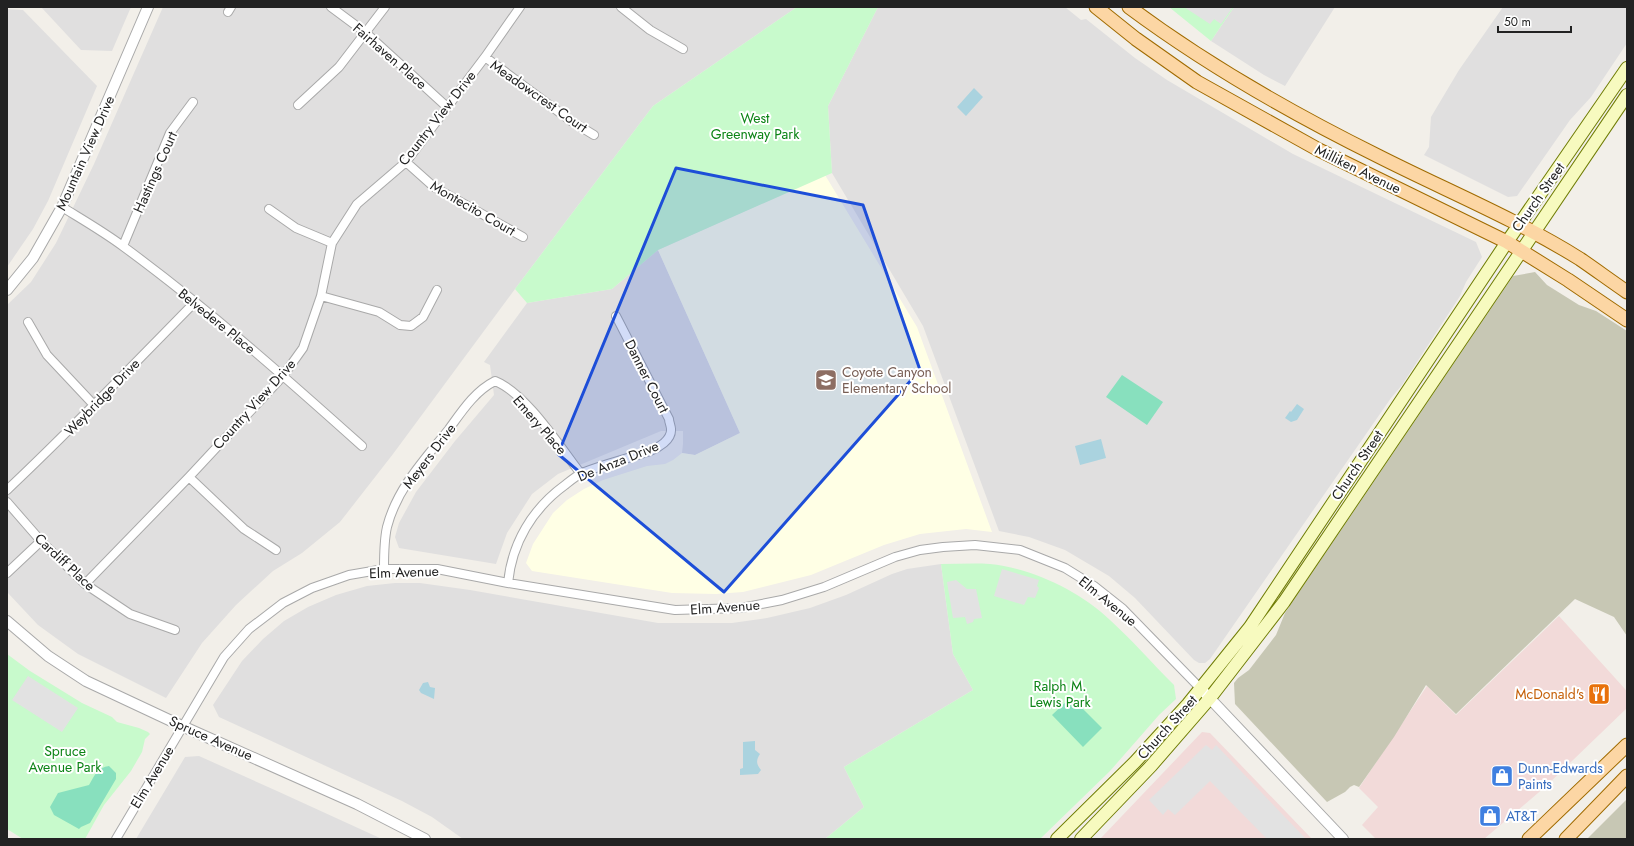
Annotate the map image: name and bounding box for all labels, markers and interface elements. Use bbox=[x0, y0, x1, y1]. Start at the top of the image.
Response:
scale bar bbox=[1498, 8, 1571, 34]
text: 50 m bbox=[1504, 13, 1531, 31]
street label: Fairhaven Place bbox=[349, 18, 431, 94]
street label: Meadowcrest Court bbox=[486, 55, 592, 137]
street label: Country View Drive bbox=[394, 66, 480, 170]
street label: Mountain View Drive bbox=[51, 92, 119, 214]
park label: West Greenway Park bbox=[711, 108, 800, 144]
street label: Hastings Court bbox=[128, 127, 182, 216]
street label: Milliken Avenue bbox=[1312, 140, 1404, 198]
street label: Church Street bbox=[1507, 158, 1570, 236]
street label: Montecito Court bbox=[427, 176, 520, 241]
street label: Belvedere Place bbox=[174, 284, 260, 358]
street label: Danner Court bbox=[620, 336, 674, 417]
street label: Weybridge Drive bbox=[60, 354, 144, 440]
street label: Country View Drive bbox=[208, 354, 300, 454]
place label: Coyote Canyon Elementary School bbox=[842, 362, 952, 398]
school or university icon: Coyote Canyon Elementary School bbox=[813, 367, 839, 393]
street label: Emery Place bbox=[509, 391, 571, 459]
street label: Meyers Drive bbox=[398, 419, 460, 493]
street label: Church Street bbox=[1326, 425, 1388, 504]
street label: De Anza Drive bbox=[574, 436, 662, 486]
street label: Cardiff Place bbox=[30, 529, 100, 595]
street label: Elm Avenue bbox=[369, 561, 439, 583]
street label: Elm Avenue bbox=[1075, 571, 1141, 631]
street label: Elm Avenue bbox=[690, 595, 760, 619]
park label: Ralph M. Lewis Park bbox=[1029, 676, 1091, 712]
restaurant icon: McDonald's bbox=[1586, 681, 1612, 707]
place label: McDonald's bbox=[1515, 684, 1584, 704]
street label: Church Street bbox=[1133, 690, 1202, 764]
street label: Spruce Avenue bbox=[166, 711, 256, 765]
park label: Spruce Avenue Park bbox=[29, 741, 102, 777]
street label: Elm Avenue bbox=[125, 742, 179, 812]
place label: Dunn-Edwards Paints bbox=[1518, 758, 1603, 794]
shop icon: Dunn-Edwards Paints bbox=[1489, 763, 1515, 789]
shop icon: AT&T bbox=[1477, 803, 1503, 829]
place label: AT&T bbox=[1506, 806, 1537, 826]

